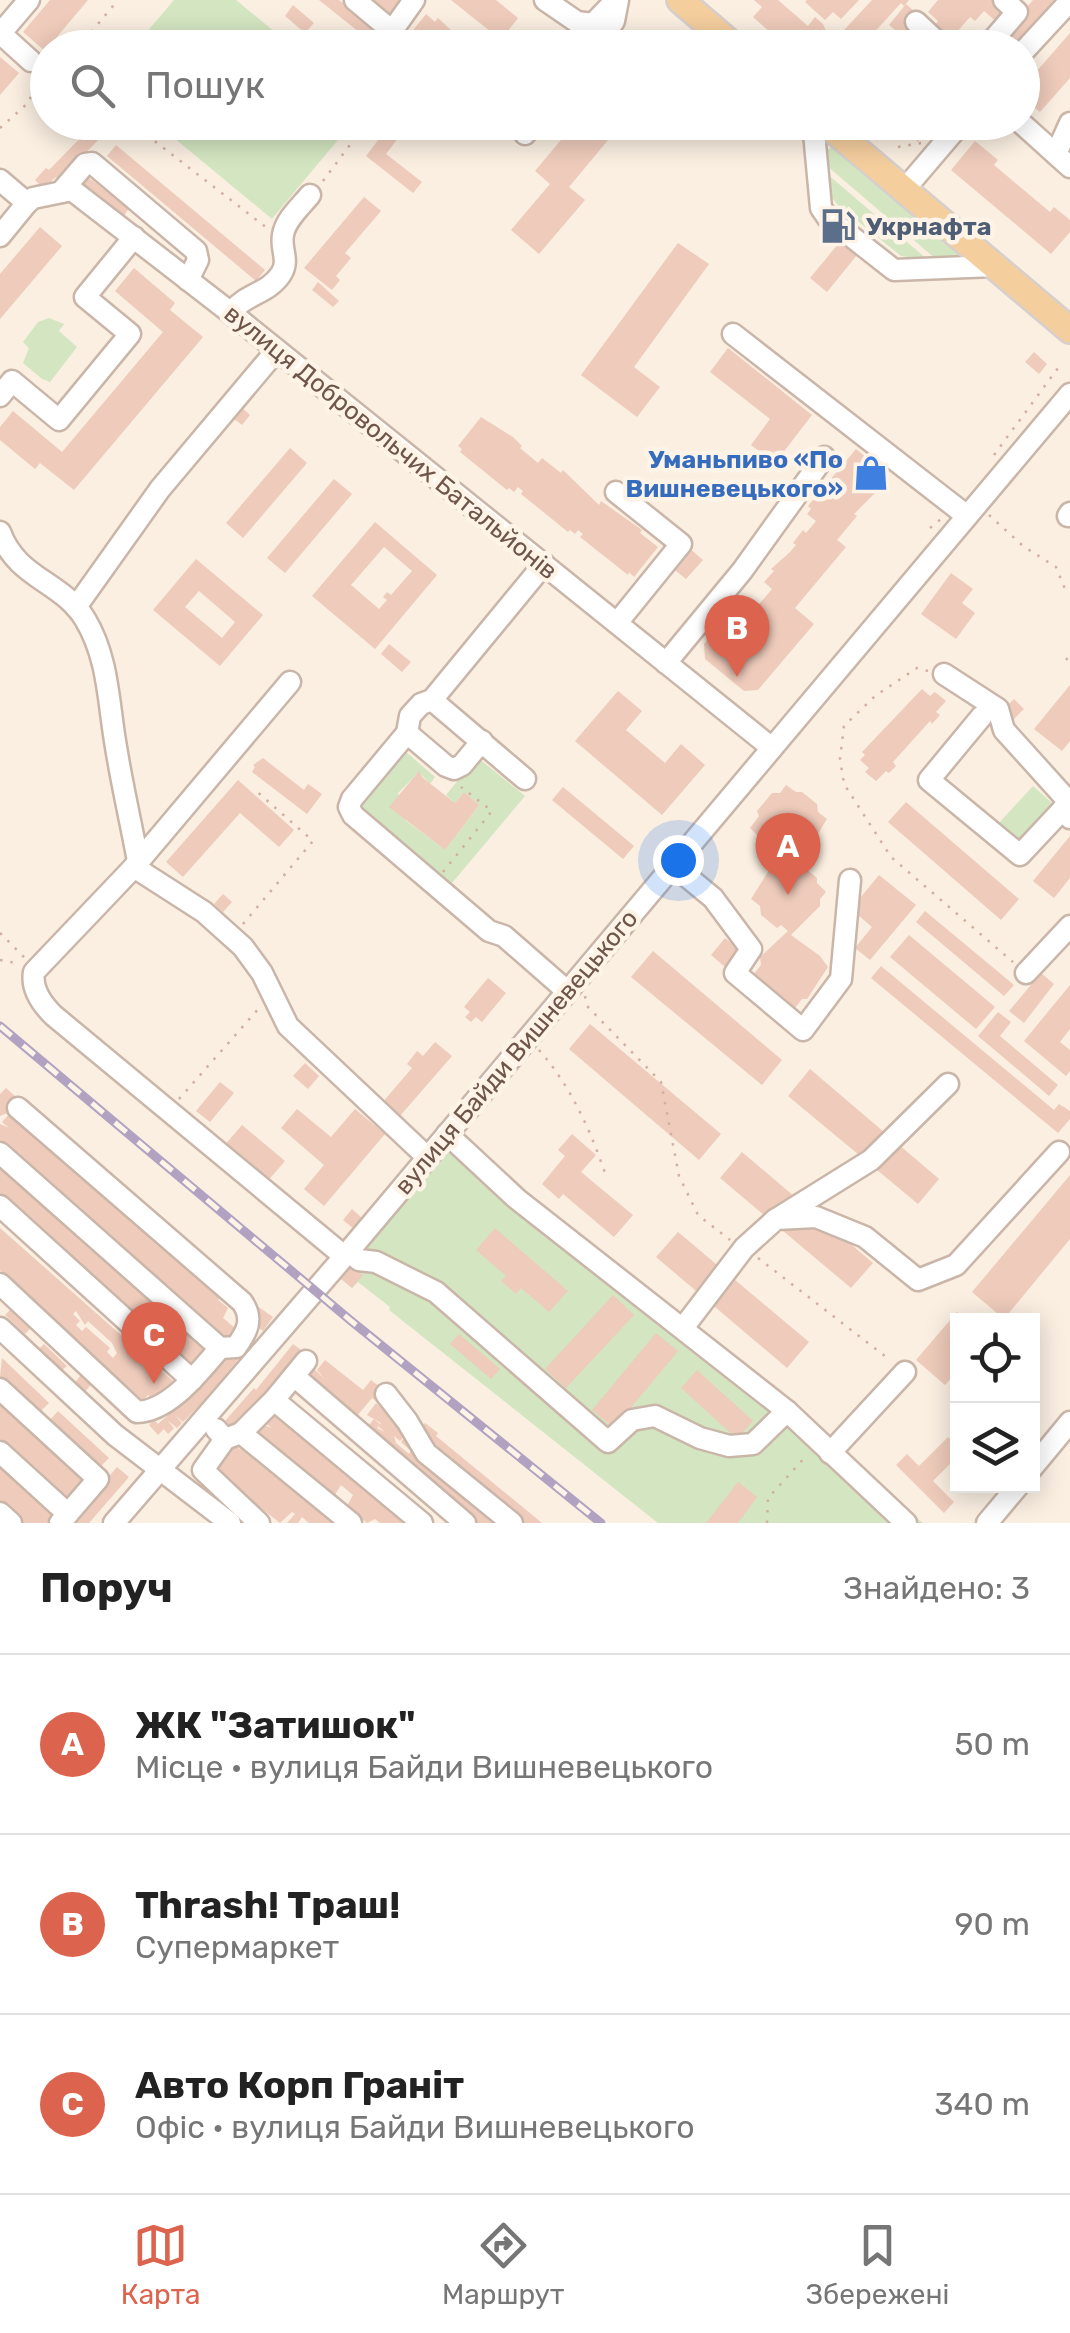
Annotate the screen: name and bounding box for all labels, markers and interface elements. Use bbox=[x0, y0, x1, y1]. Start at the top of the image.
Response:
search box bbox=[30, 30, 1040, 140]
icon: search bbox=[65, 58, 120, 113]
text: Пошук bbox=[145, 62, 265, 108]
fuel station icon: Укрнафта bbox=[819, 207, 857, 245]
place label: Укрнафта bbox=[866, 212, 991, 241]
street label: вулиця Добровольчих Батальйонів bbox=[219, 299, 563, 585]
place label: Уманьпиво «По Вишневецького» bbox=[626, 445, 843, 503]
shop icon: Уманьпиво «По Вишневецького» bbox=[852, 454, 890, 492]
pin: B bbox=[704, 594, 770, 677]
pin: A bbox=[756, 812, 820, 895]
your location bbox=[653, 835, 704, 886]
street label: вулиця Байди Вишневецького bbox=[389, 904, 643, 1200]
pin: C bbox=[122, 1302, 186, 1384]
map controls bbox=[950, 1313, 1040, 1493]
button: locate bbox=[950, 1313, 1040, 1403]
button: layers bbox=[950, 1403, 1040, 1493]
text: Поруч bbox=[40, 1563, 173, 1613]
text: Знайдено: 3 bbox=[843, 1569, 1030, 1607]
text: ЖК "Затишок" bbox=[135, 1702, 416, 1748]
text: A bbox=[61, 1725, 84, 1763]
text: 50 m bbox=[954, 1725, 1030, 1763]
text: Місце · вулиця Байди Вишневецького bbox=[135, 1748, 713, 1786]
text: Thrash! Траш! bbox=[135, 1882, 400, 1928]
text: B bbox=[61, 1905, 84, 1943]
text: 90 m bbox=[954, 1905, 1030, 1943]
text: Супермаркет bbox=[135, 1928, 339, 1966]
text: Авто Корп Граніт bbox=[135, 2062, 464, 2108]
text: C bbox=[61, 2085, 84, 2123]
text: 340 m bbox=[934, 2085, 1030, 2123]
text: Офіс · вулиця Байди Вишневецького bbox=[135, 2108, 695, 2146]
tab: Карта bbox=[121, 2218, 201, 2311]
tab: Маршрут bbox=[442, 2218, 564, 2311]
tab: Збережені bbox=[806, 2218, 949, 2311]

